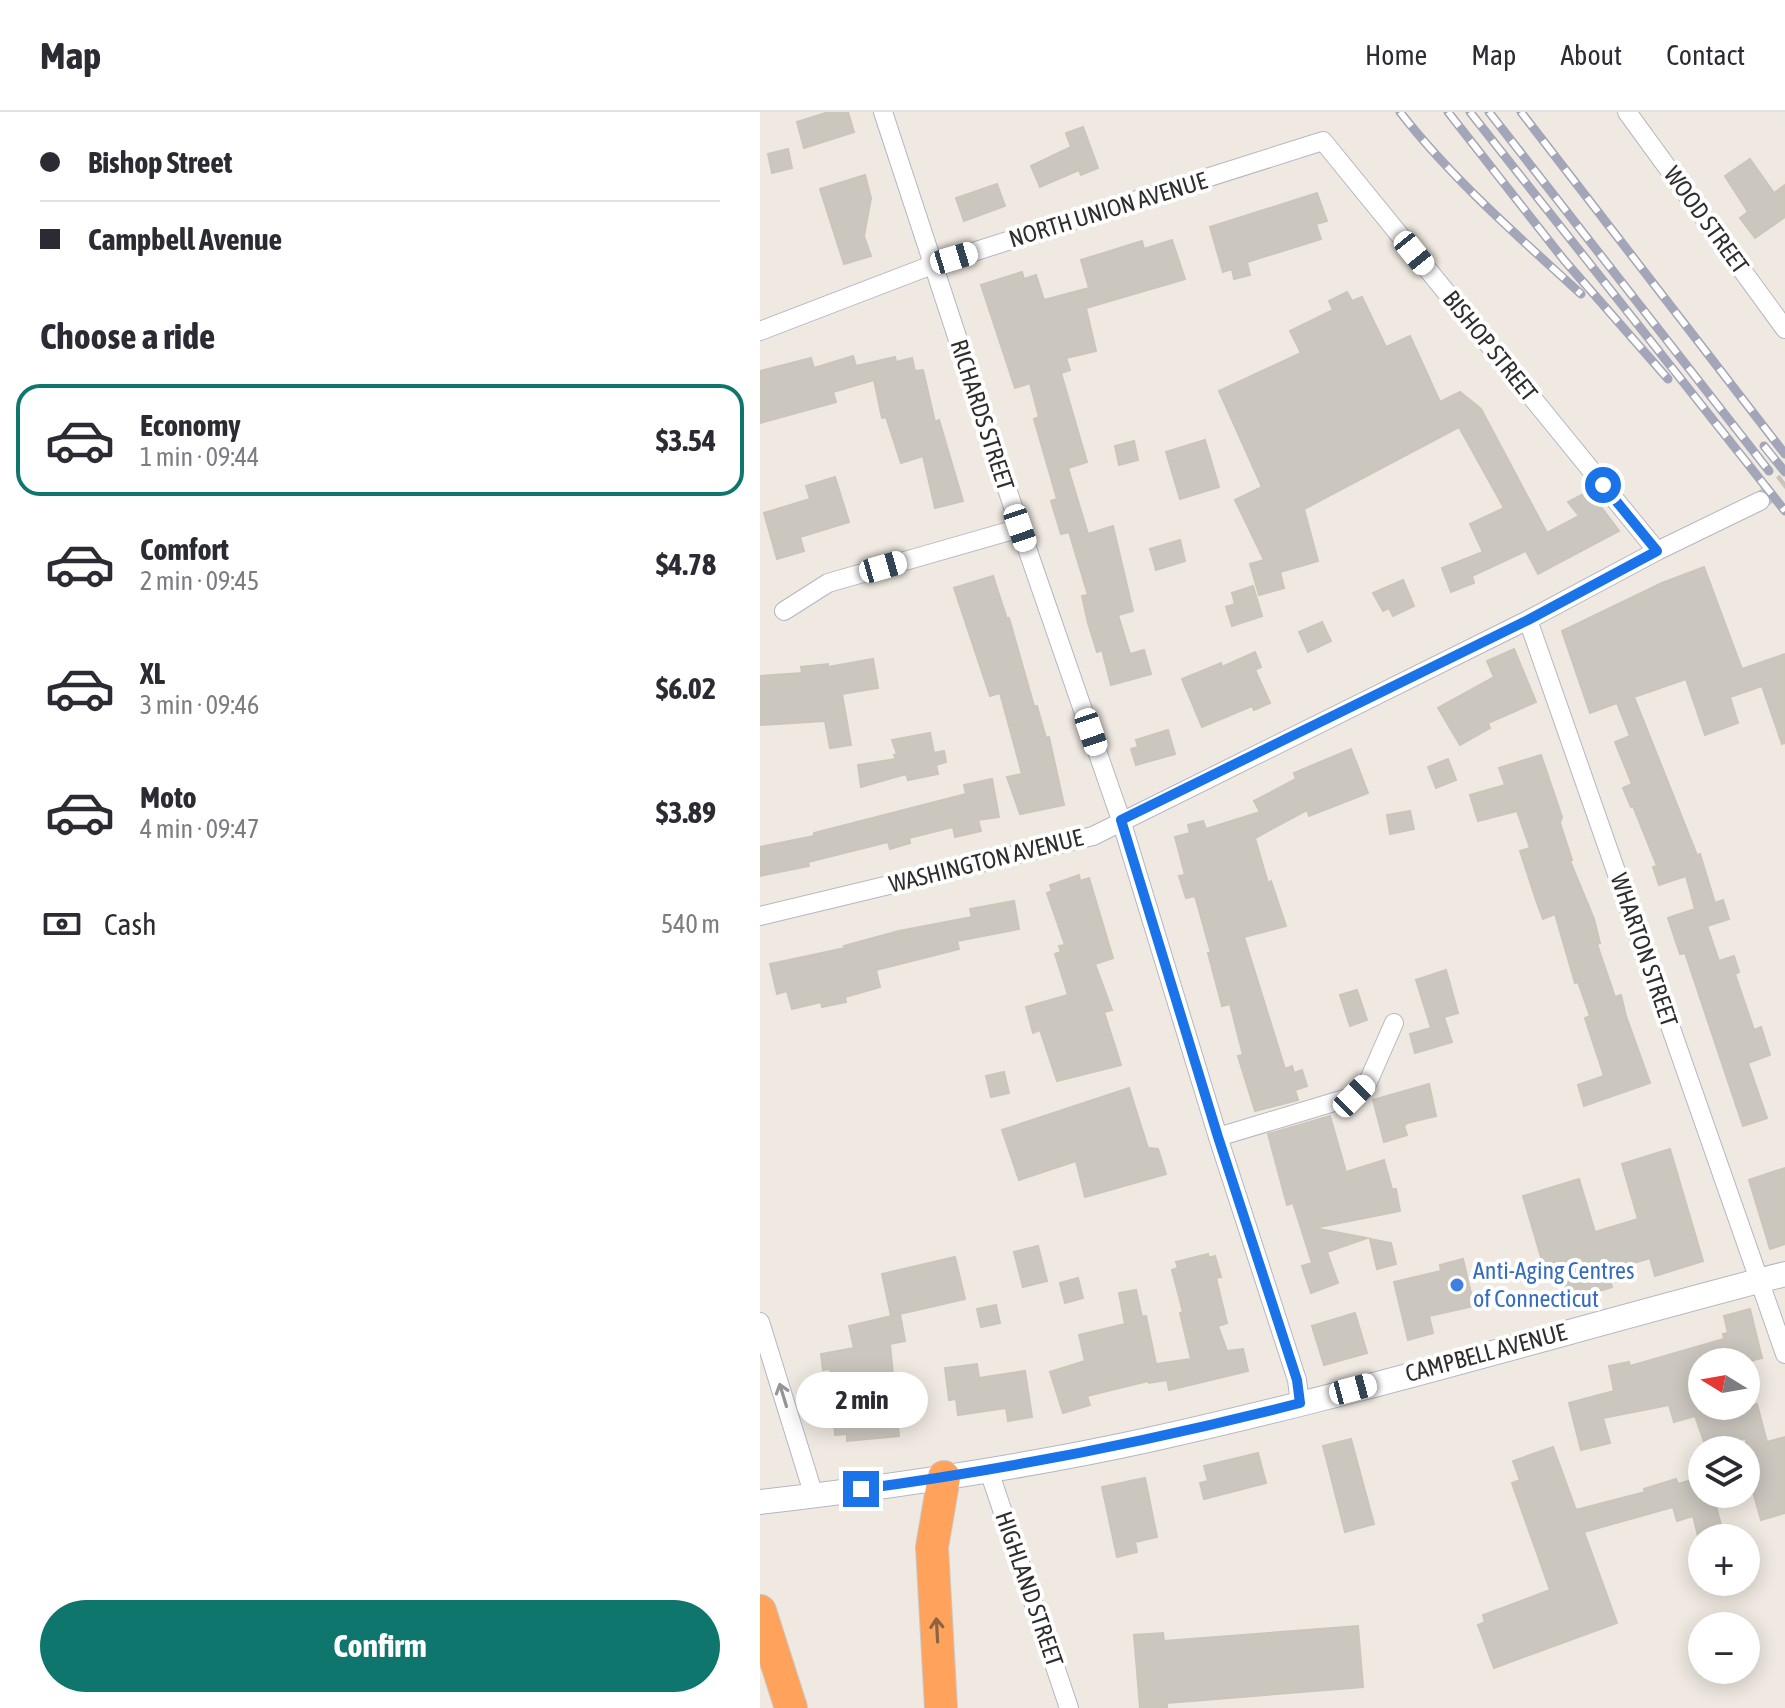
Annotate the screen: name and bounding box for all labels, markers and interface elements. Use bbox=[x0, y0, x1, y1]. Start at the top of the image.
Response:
text: Map bbox=[40, 34, 101, 77]
text: Home bbox=[1365, 39, 1427, 71]
text: Map bbox=[1471, 39, 1516, 71]
text: About bbox=[1560, 39, 1622, 71]
text: Contact bbox=[1666, 39, 1745, 71]
text: Bishop Street bbox=[88, 145, 233, 179]
street label: WOOD STREET bbox=[1659, 161, 1754, 279]
street label: NORTH UNION AVENUE bbox=[1006, 167, 1210, 252]
text: Campbell Avenue bbox=[88, 222, 282, 256]
car bbox=[1390, 227, 1438, 279]
car bbox=[928, 240, 980, 276]
street label: BISHOP STREET bbox=[1438, 285, 1543, 407]
text: Choose a ride bbox=[40, 315, 215, 357]
street label: RICHARDS STREET bbox=[945, 336, 1020, 494]
icon: car bbox=[44, 404, 116, 476]
text: Economy bbox=[140, 408, 241, 442]
text: $3.54 bbox=[656, 423, 716, 457]
text: 1 min · 09:44 bbox=[140, 442, 259, 472]
route start bbox=[1585, 467, 1621, 503]
car bbox=[1001, 501, 1039, 555]
icon: car bbox=[44, 528, 116, 600]
text: Comfort bbox=[140, 532, 229, 566]
text: $4.78 bbox=[656, 547, 716, 581]
car bbox=[857, 549, 909, 585]
text: 2 min · 09:45 bbox=[140, 566, 259, 596]
icon: car bbox=[44, 652, 116, 724]
text: XL bbox=[140, 656, 165, 690]
text: $6.02 bbox=[656, 671, 716, 705]
text: 3 min · 09:46 bbox=[140, 690, 259, 720]
car bbox=[1072, 705, 1110, 759]
icon: car bbox=[44, 776, 116, 848]
text: Moto bbox=[140, 780, 197, 814]
text: $3.89 bbox=[656, 795, 716, 829]
text: 4 min · 09:47 bbox=[140, 814, 259, 844]
street label: WASHINGTON AVENUE bbox=[886, 823, 1086, 898]
street label: WHARTON STREET bbox=[1606, 870, 1683, 1030]
icon: cash bbox=[40, 902, 84, 946]
text: Cash bbox=[104, 907, 157, 941]
text: 540 m bbox=[661, 909, 720, 939]
car bbox=[1329, 1071, 1379, 1121]
place label: Anti-Aging Centres of Connecticut bbox=[1473, 1257, 1634, 1312]
marker: Anti-Aging Centres of Connecticut bbox=[1448, 1276, 1466, 1294]
street label: CAMPBELL AVENUE bbox=[1402, 1318, 1569, 1387]
north arrow bbox=[1688, 1348, 1760, 1420]
map controls bbox=[1688, 1348, 1760, 1684]
car bbox=[1327, 1371, 1379, 1407]
callout: 2 min bbox=[795, 1373, 927, 1429]
one-way arrow bbox=[775, 1382, 790, 1408]
text: 2 min bbox=[835, 1385, 889, 1415]
button: layers bbox=[1688, 1436, 1760, 1508]
route end bbox=[843, 1471, 879, 1507]
street label: HIGHLAND STREET bbox=[990, 1508, 1069, 1670]
button: + bbox=[1688, 1524, 1760, 1596]
button: Confirm bbox=[40, 1600, 720, 1692]
button: − bbox=[1688, 1612, 1760, 1684]
one-way arrow bbox=[929, 1617, 944, 1644]

